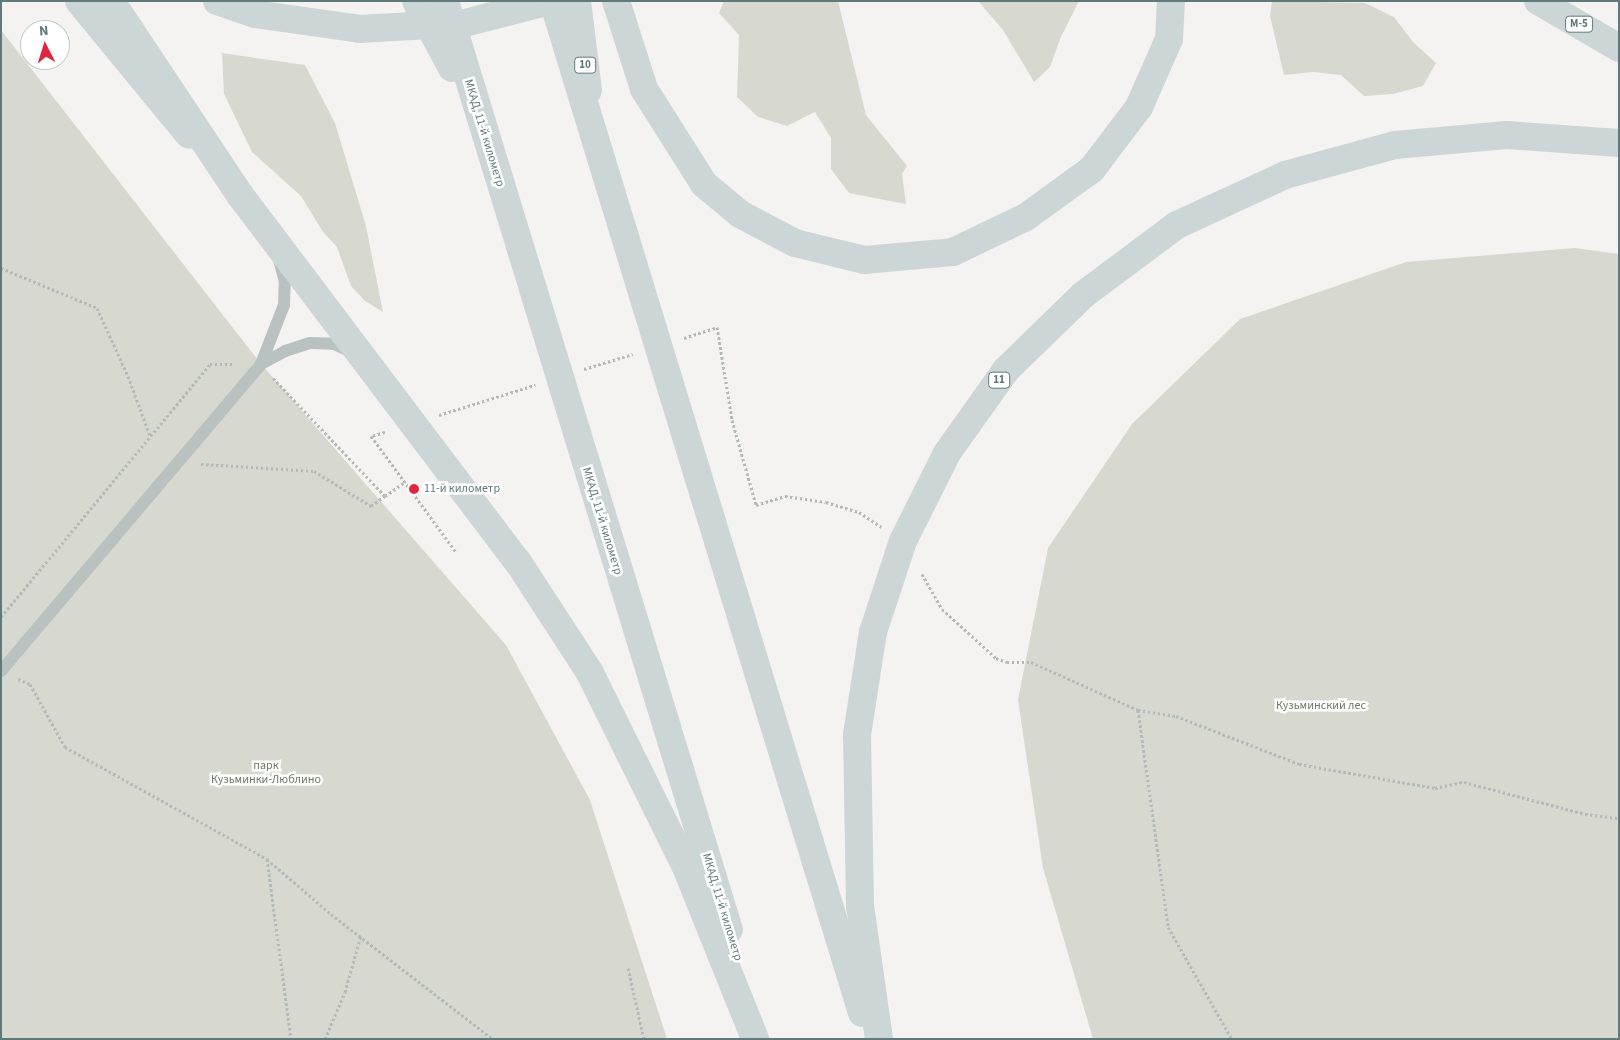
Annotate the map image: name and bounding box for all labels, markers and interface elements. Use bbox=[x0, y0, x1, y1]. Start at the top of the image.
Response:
road number: М-5 bbox=[1564, 15, 1594, 32]
north arrow bbox=[20, 20, 70, 70]
text: N bbox=[38, 21, 49, 41]
road number: 10 bbox=[574, 56, 596, 74]
street label: МКАД, 11-й километр bbox=[461, 78, 507, 188]
road number: 11 bbox=[988, 372, 1010, 388]
street label: МКАД, 11-й километр bbox=[579, 466, 625, 576]
place label: 11-й километр bbox=[424, 482, 500, 496]
marker: 11-й километр bbox=[408, 483, 420, 495]
park label: Кузьминский лес bbox=[1276, 699, 1366, 713]
park label: парк Кузьминки-Люблино bbox=[211, 759, 321, 787]
street label: МКАД, 11-й километр bbox=[699, 852, 745, 962]

